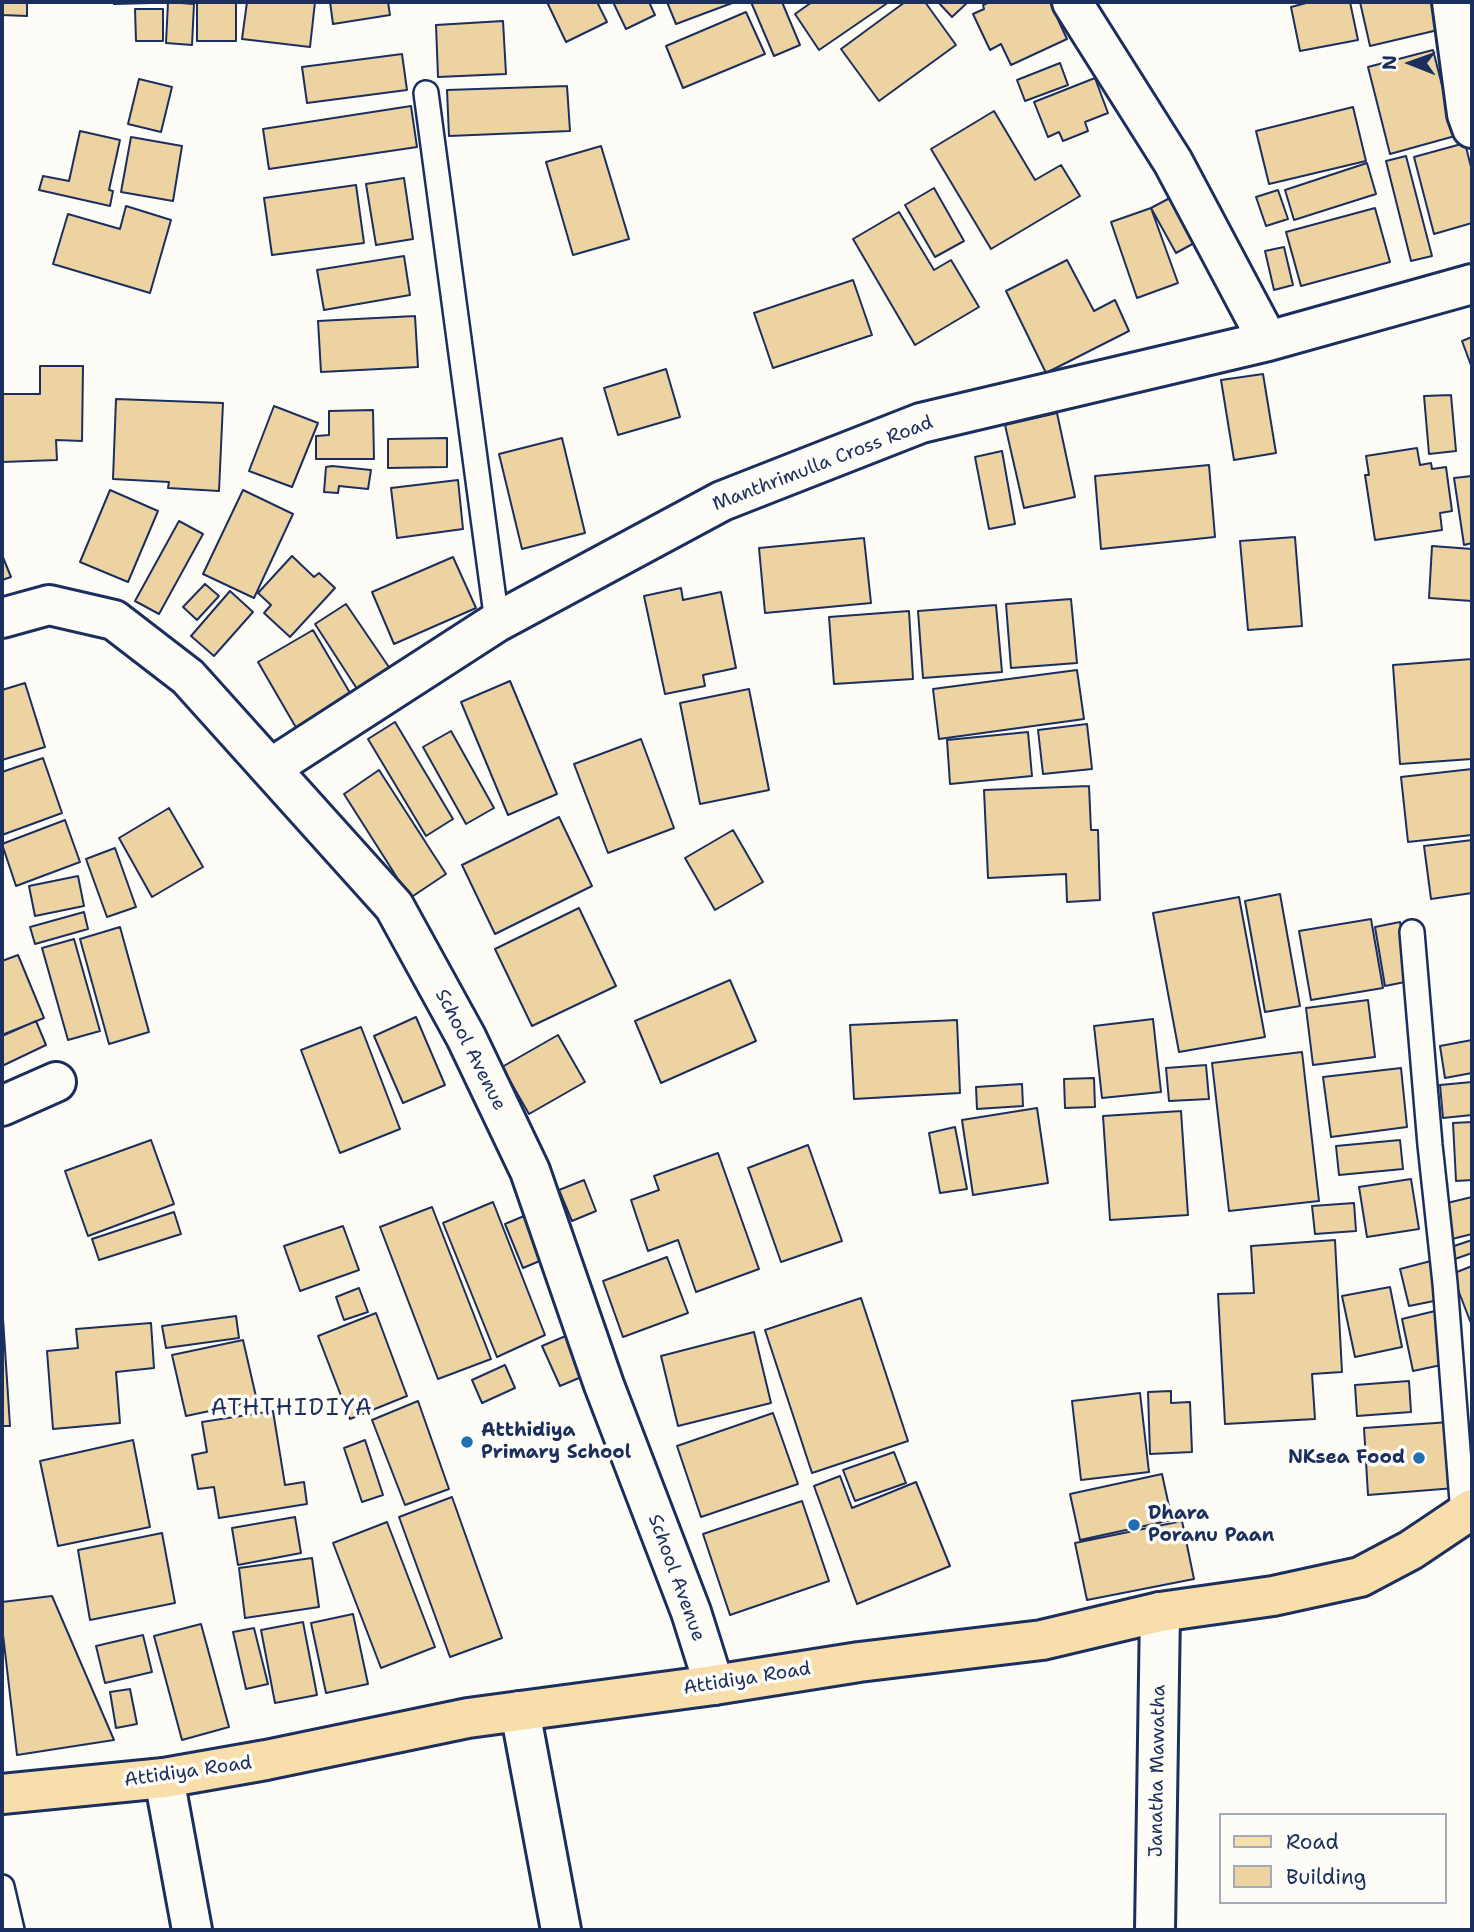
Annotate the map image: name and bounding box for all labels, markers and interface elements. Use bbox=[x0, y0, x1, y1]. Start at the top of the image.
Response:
north arrow bbox=[1376, 28, 1446, 98]
text: N bbox=[1377, 55, 1402, 70]
street label: Manthrimulla Cross Road bbox=[710, 411, 936, 517]
street label: School Avenue bbox=[430, 985, 510, 1115]
district label: ATHTHIDIYA bbox=[212, 1395, 372, 1423]
place label: Atthidiya Primary School bbox=[481, 1420, 631, 1464]
marker: Atthidiya Primary School bbox=[459, 1434, 475, 1450]
place label: NKsea Food bbox=[1288, 1447, 1405, 1469]
marker: NKsea Food bbox=[1411, 1450, 1427, 1466]
place label: Dhara Poranu Paan bbox=[1148, 1503, 1274, 1547]
street label: School Avenue bbox=[643, 1512, 709, 1644]
marker: Dhara Poranu Paan bbox=[1126, 1517, 1142, 1533]
street label: Attidiya Road bbox=[682, 1658, 812, 1700]
street label: Janatha Mawatha bbox=[1145, 1684, 1171, 1858]
street label: Attidiya Road bbox=[123, 1752, 253, 1792]
legend bbox=[1218, 1813, 1446, 1904]
text: Road bbox=[1286, 1828, 1339, 1856]
text: Building bbox=[1286, 1863, 1366, 1891]

